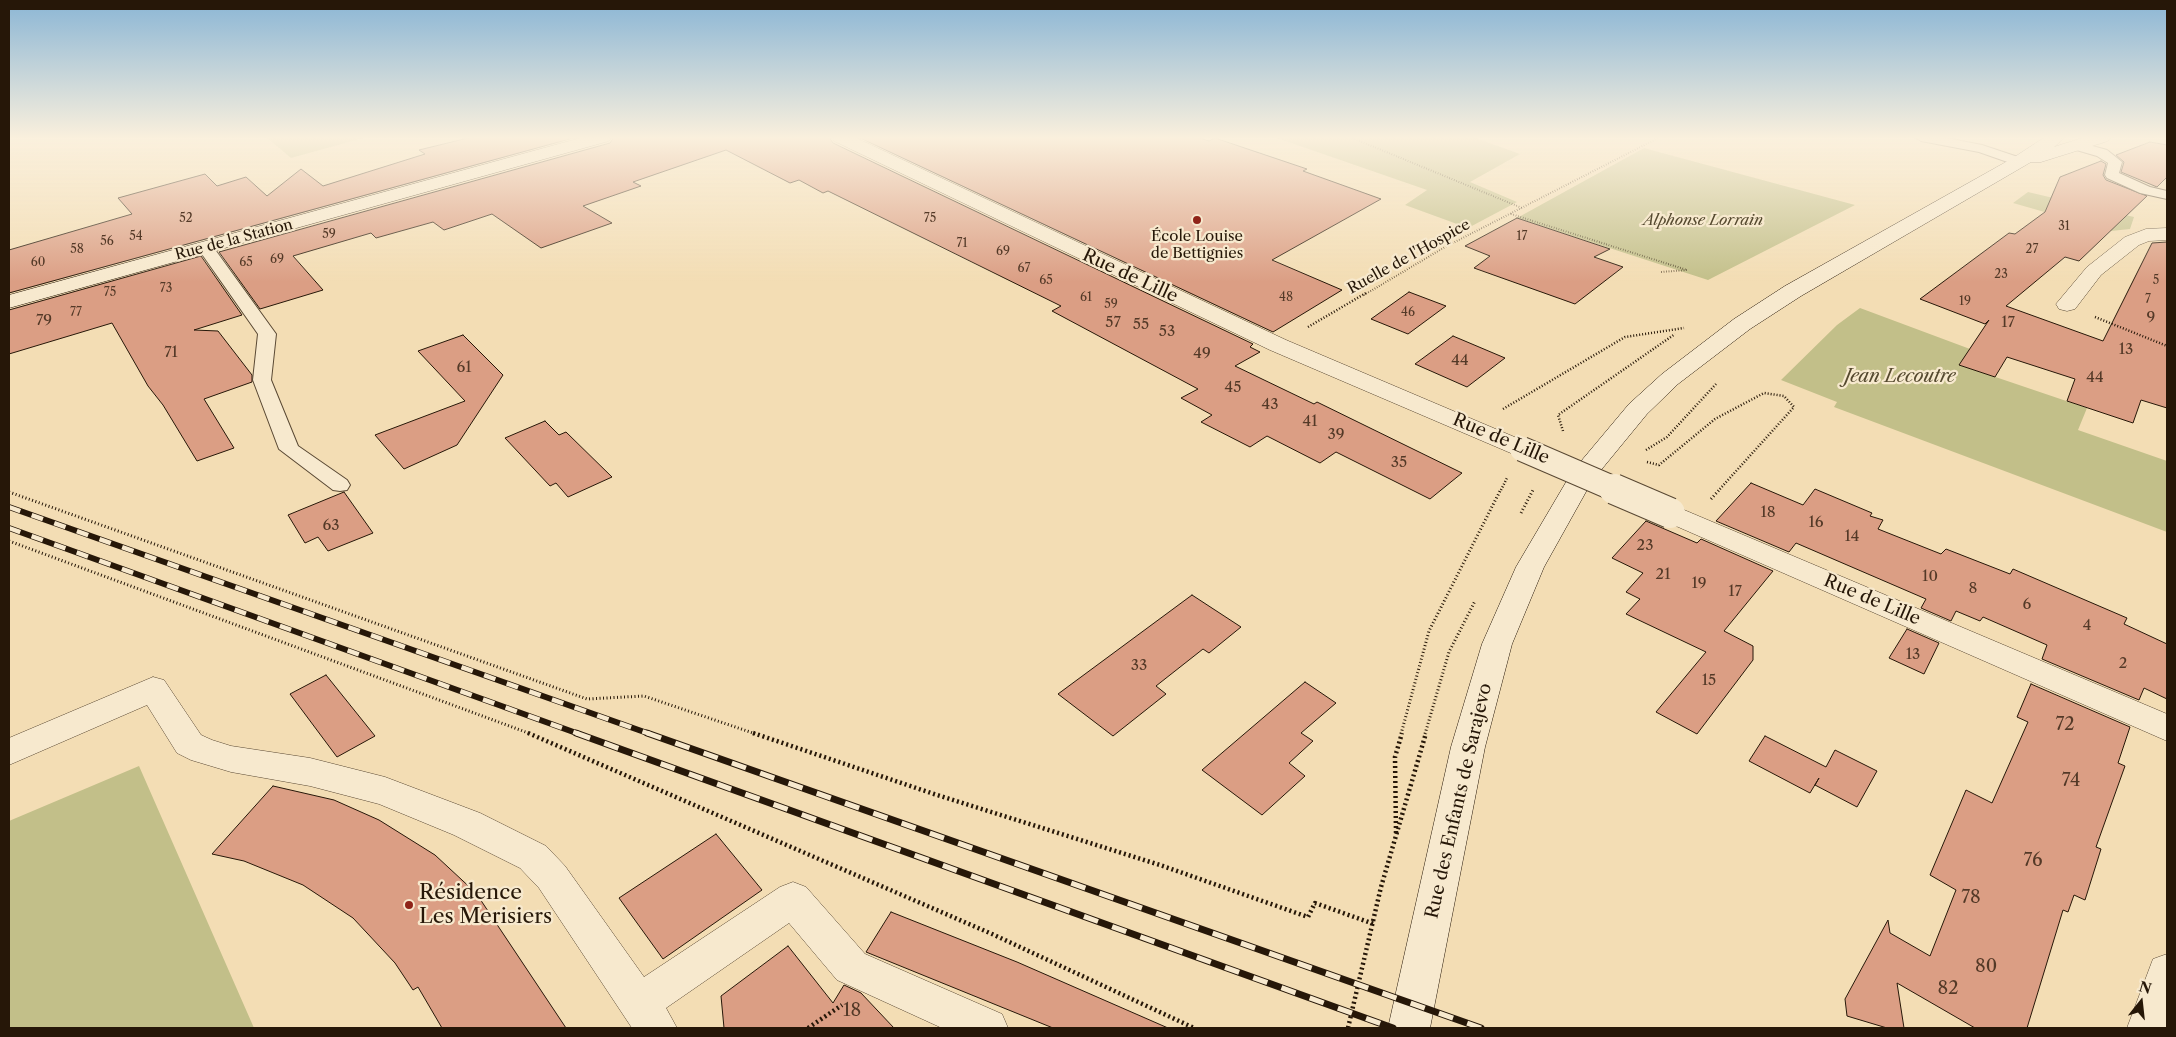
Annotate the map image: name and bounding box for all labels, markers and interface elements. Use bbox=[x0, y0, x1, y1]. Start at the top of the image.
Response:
house number: 52 bbox=[179, 212, 193, 226]
house number: 75 bbox=[924, 212, 936, 226]
park label: Alphonse Lorrain bbox=[1643, 212, 1763, 230]
marker: École Louise de Bettignies bbox=[1191, 214, 1203, 226]
street label: Rue de la Station bbox=[173, 216, 295, 264]
street label: Ruelle de l'Hospice bbox=[1345, 216, 1473, 298]
house number: 31 bbox=[2058, 220, 2070, 234]
house number: 59 bbox=[322, 228, 336, 242]
place label: École Louise de Bettignies bbox=[1151, 228, 1243, 263]
house number: 54 bbox=[129, 230, 143, 244]
house number: 17 bbox=[1517, 230, 1527, 244]
house number: 56 bbox=[100, 235, 114, 249]
house number: 71 bbox=[957, 237, 967, 251]
house number: 58 bbox=[70, 243, 84, 257]
house number: 27 bbox=[2026, 243, 2038, 257]
street label: Rue de Lille bbox=[1079, 244, 1181, 308]
house number: 69 bbox=[996, 245, 1010, 259]
house number: 69 bbox=[270, 253, 284, 267]
house number: 60 bbox=[31, 256, 45, 270]
house number: 65 bbox=[239, 256, 253, 270]
house number: 67 bbox=[1018, 262, 1030, 276]
house number: 23 bbox=[1994, 268, 2008, 282]
house number: 65 bbox=[1039, 274, 1053, 288]
house number: 5 bbox=[2153, 274, 2159, 288]
house number: 73 bbox=[160, 282, 172, 296]
house number: 75 bbox=[104, 286, 116, 300]
house number: 61 bbox=[1080, 291, 1092, 305]
house number: 48 bbox=[1279, 291, 1293, 305]
house number: 7 bbox=[2145, 293, 2151, 307]
house number: 19 bbox=[1959, 295, 1971, 309]
house number: 59 bbox=[1104, 298, 1118, 312]
house number: 77 bbox=[70, 306, 82, 320]
house number: 46 bbox=[1401, 306, 1415, 320]
house number: 9 bbox=[2147, 309, 2155, 327]
house number: 79 bbox=[36, 312, 52, 330]
house number: 57 bbox=[1105, 314, 1121, 332]
house number: 17 bbox=[2001, 314, 2015, 332]
house number: 55 bbox=[1133, 316, 1149, 334]
house number: 53 bbox=[1159, 323, 1175, 341]
house number: 13 bbox=[2119, 341, 2133, 359]
house number: 71 bbox=[164, 344, 178, 362]
house number: 49 bbox=[1193, 345, 1211, 363]
house number: 44 bbox=[1451, 352, 1469, 370]
house number: 61 bbox=[456, 359, 472, 377]
park label: Jean Lecoutre bbox=[1844, 366, 1956, 388]
house number: 44 bbox=[2086, 369, 2104, 387]
house number: 45 bbox=[1225, 379, 1241, 397]
house number: 43 bbox=[1262, 396, 1278, 414]
street label: Rue de Lille bbox=[1449, 409, 1553, 469]
house number: 41 bbox=[1303, 413, 1317, 431]
house number: 39 bbox=[1327, 426, 1345, 444]
house number: 35 bbox=[1391, 454, 1407, 472]
house number: 18 bbox=[1760, 504, 1776, 522]
house number: 16 bbox=[1808, 514, 1824, 532]
house number: 63 bbox=[322, 517, 340, 535]
house number: 14 bbox=[1845, 528, 1859, 546]
house number: 23 bbox=[1637, 537, 1653, 555]
house number: 21 bbox=[1656, 566, 1670, 584]
house number: 10 bbox=[1922, 568, 1938, 586]
street label: Rue de Lille bbox=[1820, 570, 1924, 630]
house number: 19 bbox=[1691, 575, 1707, 593]
house number: 8 bbox=[1969, 580, 1977, 598]
house number: 17 bbox=[1728, 583, 1742, 601]
house number: 6 bbox=[2023, 596, 2031, 614]
house number: 4 bbox=[2083, 617, 2091, 635]
house number: 13 bbox=[1906, 646, 1920, 664]
house number: 2 bbox=[2119, 655, 2127, 673]
house number: 33 bbox=[1131, 657, 1147, 675]
house number: 15 bbox=[1702, 672, 1716, 690]
street label: Rue des Enfants de Sarajevo bbox=[1421, 681, 1497, 921]
house number: 72 bbox=[2055, 714, 2075, 736]
house number: 74 bbox=[2062, 770, 2080, 792]
house number: 76 bbox=[2023, 850, 2043, 872]
place label: Résidence Les Merisiers bbox=[419, 880, 552, 930]
house number: 78 bbox=[1961, 887, 1981, 909]
marker: Résidence Les Merisiers bbox=[403, 899, 415, 911]
house number: 80 bbox=[1975, 956, 1997, 978]
north arrow bbox=[2116, 977, 2166, 1027]
text: N bbox=[2137, 977, 2153, 998]
house number: 82 bbox=[1937, 978, 1959, 1000]
house number: 18 bbox=[843, 1000, 861, 1022]

